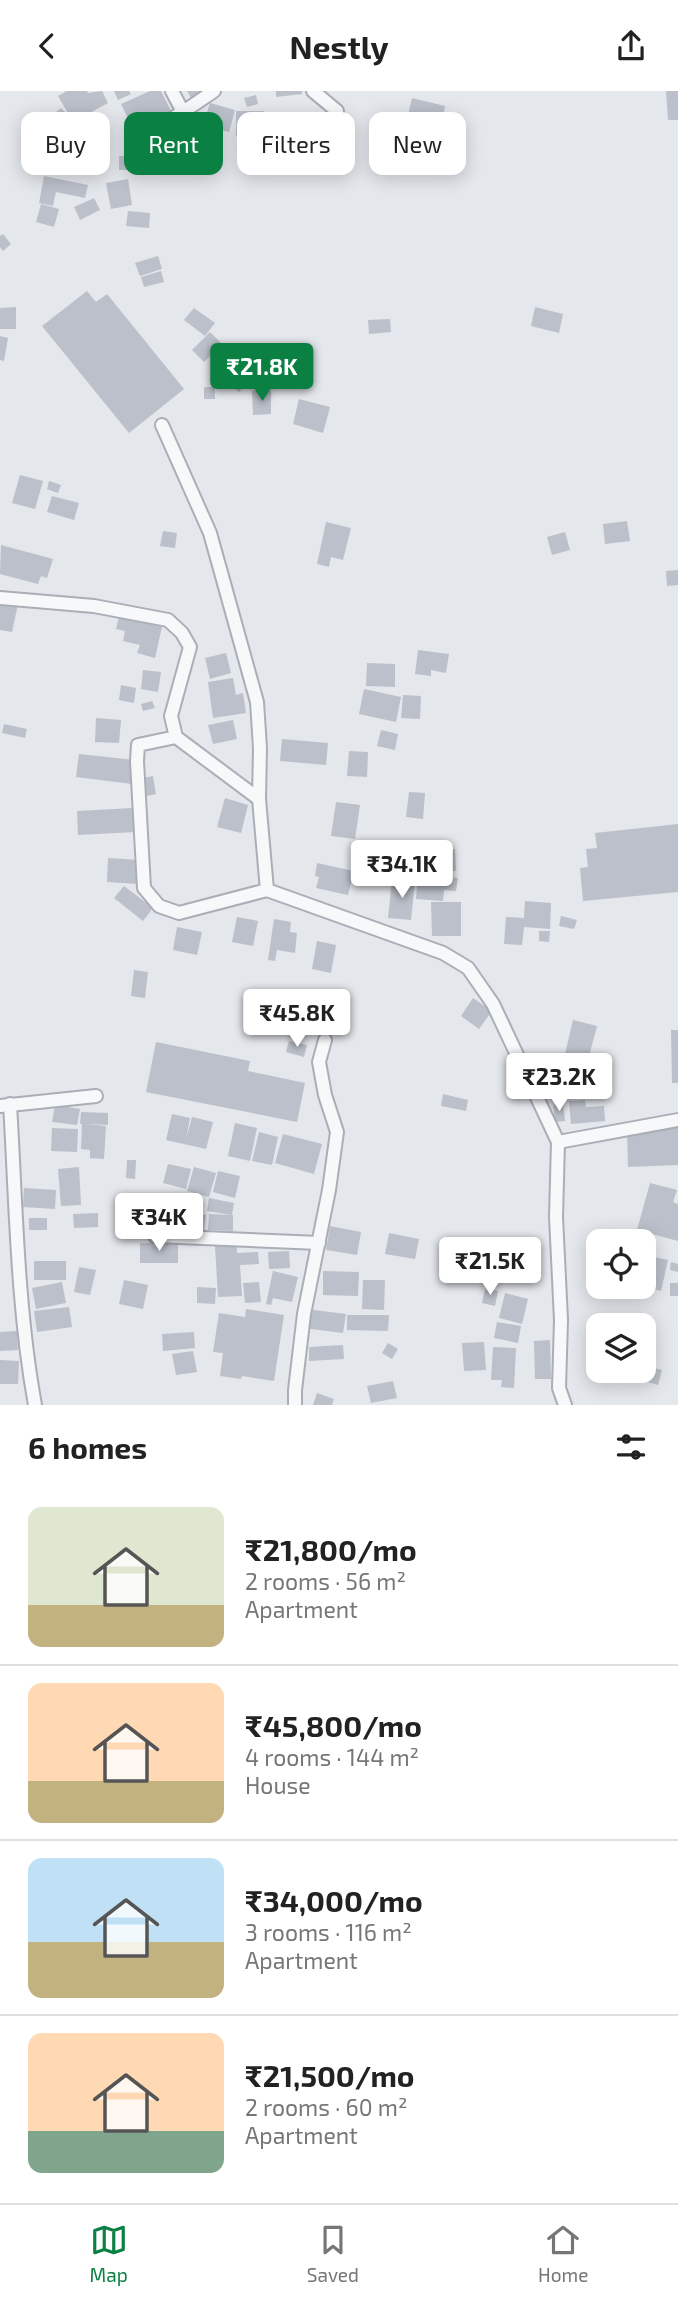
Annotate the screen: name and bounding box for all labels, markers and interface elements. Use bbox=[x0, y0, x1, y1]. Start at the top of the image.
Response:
icon: back bbox=[28, 27, 66, 65]
text: Nestly bbox=[289, 27, 389, 65]
icon: share bbox=[612, 27, 650, 65]
chip: Buy bbox=[21, 112, 110, 175]
chip: Rent bbox=[124, 112, 223, 175]
chip: Filters bbox=[237, 112, 355, 175]
chip: New bbox=[369, 112, 466, 175]
pin: ₹21.8K bbox=[205, 343, 319, 403]
text: ₹21.8K bbox=[226, 352, 298, 380]
pin: ₹34.1K bbox=[345, 841, 459, 900]
text: ₹34.1K bbox=[367, 849, 437, 877]
pin: ₹45.8K bbox=[240, 989, 354, 1049]
text: ₹45.8K bbox=[259, 998, 335, 1026]
pin: ₹23.2K bbox=[502, 1053, 616, 1113]
text: ₹23.2K bbox=[522, 1062, 596, 1090]
pin: ₹34K bbox=[118, 1193, 200, 1253]
text: ₹34K bbox=[131, 1202, 187, 1230]
map controls bbox=[586, 1229, 656, 1383]
button: locate bbox=[586, 1229, 656, 1299]
pin: ₹21.5K bbox=[433, 1237, 547, 1297]
text: ₹21.5K bbox=[455, 1246, 525, 1274]
button: layers bbox=[586, 1313, 656, 1383]
icon: filters bbox=[612, 1428, 650, 1466]
text: 6 homes bbox=[28, 1429, 147, 1465]
text: ₹21,800/mo bbox=[245, 1531, 417, 1567]
icon: home bbox=[84, 1535, 168, 1619]
text: 2 rooms · 56 m² bbox=[245, 1567, 406, 1595]
text: Apartment bbox=[245, 1595, 358, 1623]
text: ₹45,800/mo bbox=[245, 1707, 422, 1743]
icon: home bbox=[84, 1711, 168, 1795]
text: 4 rooms · 144 m² bbox=[245, 1743, 419, 1771]
text: House bbox=[245, 1771, 311, 1799]
text: ₹34,000/mo bbox=[245, 1882, 423, 1918]
icon: home bbox=[84, 1886, 168, 1970]
text: 3 rooms · 116 m² bbox=[245, 1918, 412, 1946]
text: Apartment bbox=[245, 1946, 358, 1974]
text: ₹21,500/mo bbox=[245, 2057, 415, 2093]
icon: home bbox=[84, 2061, 168, 2145]
text: 2 rooms · 60 m² bbox=[245, 2093, 407, 2121]
text: Apartment bbox=[245, 2121, 358, 2149]
tab: Map bbox=[90, 2221, 128, 2286]
tab: Saved bbox=[307, 2221, 359, 2286]
tab: Home bbox=[538, 2221, 588, 2286]

